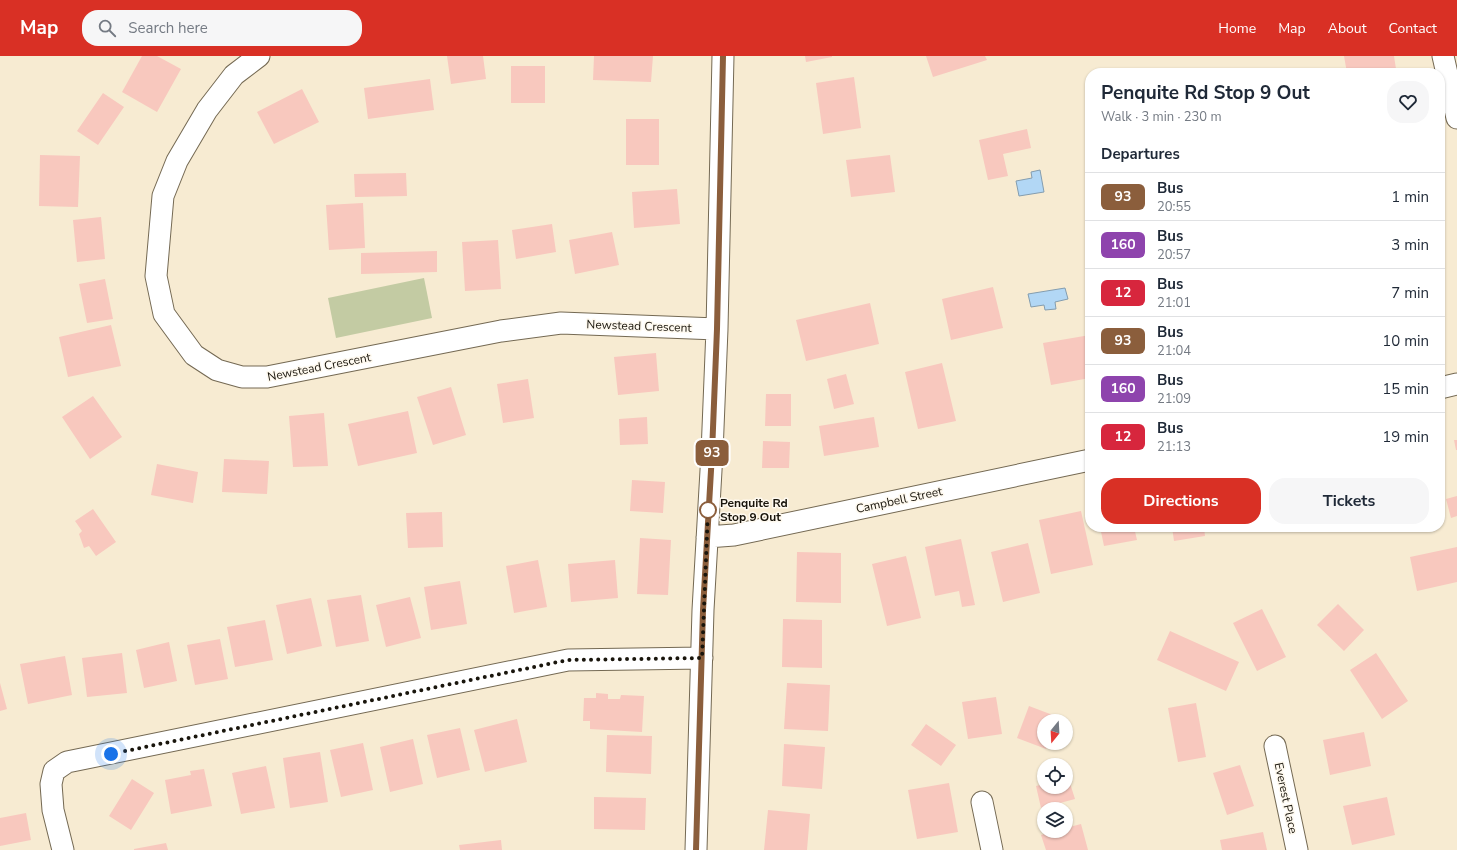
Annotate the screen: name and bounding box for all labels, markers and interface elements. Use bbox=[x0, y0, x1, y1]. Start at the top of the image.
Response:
search box bbox=[82, 10, 362, 46]
text: Map bbox=[20, 15, 58, 41]
icon: search bbox=[96, 17, 118, 39]
text: Search here bbox=[128, 18, 208, 38]
text: Home bbox=[1218, 19, 1256, 38]
text: Map bbox=[1278, 19, 1306, 38]
text: About bbox=[1328, 19, 1367, 38]
text: Contact bbox=[1389, 19, 1437, 38]
text: Penquite Rd Stop 9 Out bbox=[1101, 80, 1310, 106]
button: heart bbox=[1387, 81, 1429, 123]
text: Walk · 3 min · 230 m bbox=[1101, 108, 1222, 126]
text: Departures bbox=[1101, 144, 1180, 164]
text: Bus bbox=[1157, 178, 1183, 198]
text: 93 bbox=[1115, 187, 1131, 206]
text: 1 min bbox=[1391, 187, 1429, 207]
text: 20:55 bbox=[1157, 198, 1191, 216]
text: Bus bbox=[1157, 226, 1183, 246]
text: 160 bbox=[1110, 235, 1136, 254]
text: 3 min bbox=[1391, 235, 1429, 255]
text: 20:57 bbox=[1157, 246, 1191, 264]
text: Bus bbox=[1157, 274, 1183, 294]
text: 12 bbox=[1115, 283, 1131, 302]
text: 7 min bbox=[1391, 283, 1429, 303]
text: 21:01 bbox=[1157, 294, 1191, 312]
street label: Newstead Crescent bbox=[586, 316, 693, 336]
text: Bus bbox=[1157, 322, 1183, 342]
text: 93 bbox=[1115, 331, 1131, 350]
text: 10 min bbox=[1382, 331, 1429, 351]
text: 21:04 bbox=[1157, 342, 1191, 360]
street label: Newstead Crescent bbox=[266, 349, 373, 385]
text: Bus bbox=[1157, 370, 1183, 390]
text: 160 bbox=[1110, 379, 1136, 398]
text: 15 min bbox=[1382, 379, 1429, 399]
text: 21:09 bbox=[1157, 390, 1191, 408]
text: Bus bbox=[1157, 418, 1183, 438]
text: 12 bbox=[1115, 427, 1131, 446]
text: 19 min bbox=[1382, 427, 1429, 447]
text: 21:13 bbox=[1157, 438, 1191, 456]
line badge: 93 bbox=[694, 440, 730, 466]
text: 93 bbox=[704, 443, 720, 462]
button: Directions bbox=[1101, 478, 1261, 524]
button: Tickets bbox=[1269, 478, 1429, 524]
street label: Campbell Street bbox=[854, 483, 944, 517]
place label: Penquite Rd Stop 9 Out bbox=[720, 495, 788, 525]
marker: Penquite Rd Stop 9 Out bbox=[699, 501, 717, 519]
north arrow bbox=[1037, 714, 1073, 750]
map controls bbox=[1037, 714, 1073, 838]
your location bbox=[101, 744, 121, 764]
button: locate bbox=[1037, 758, 1073, 794]
street label: Everest Place bbox=[1271, 761, 1301, 835]
button: layers bbox=[1037, 802, 1073, 838]

